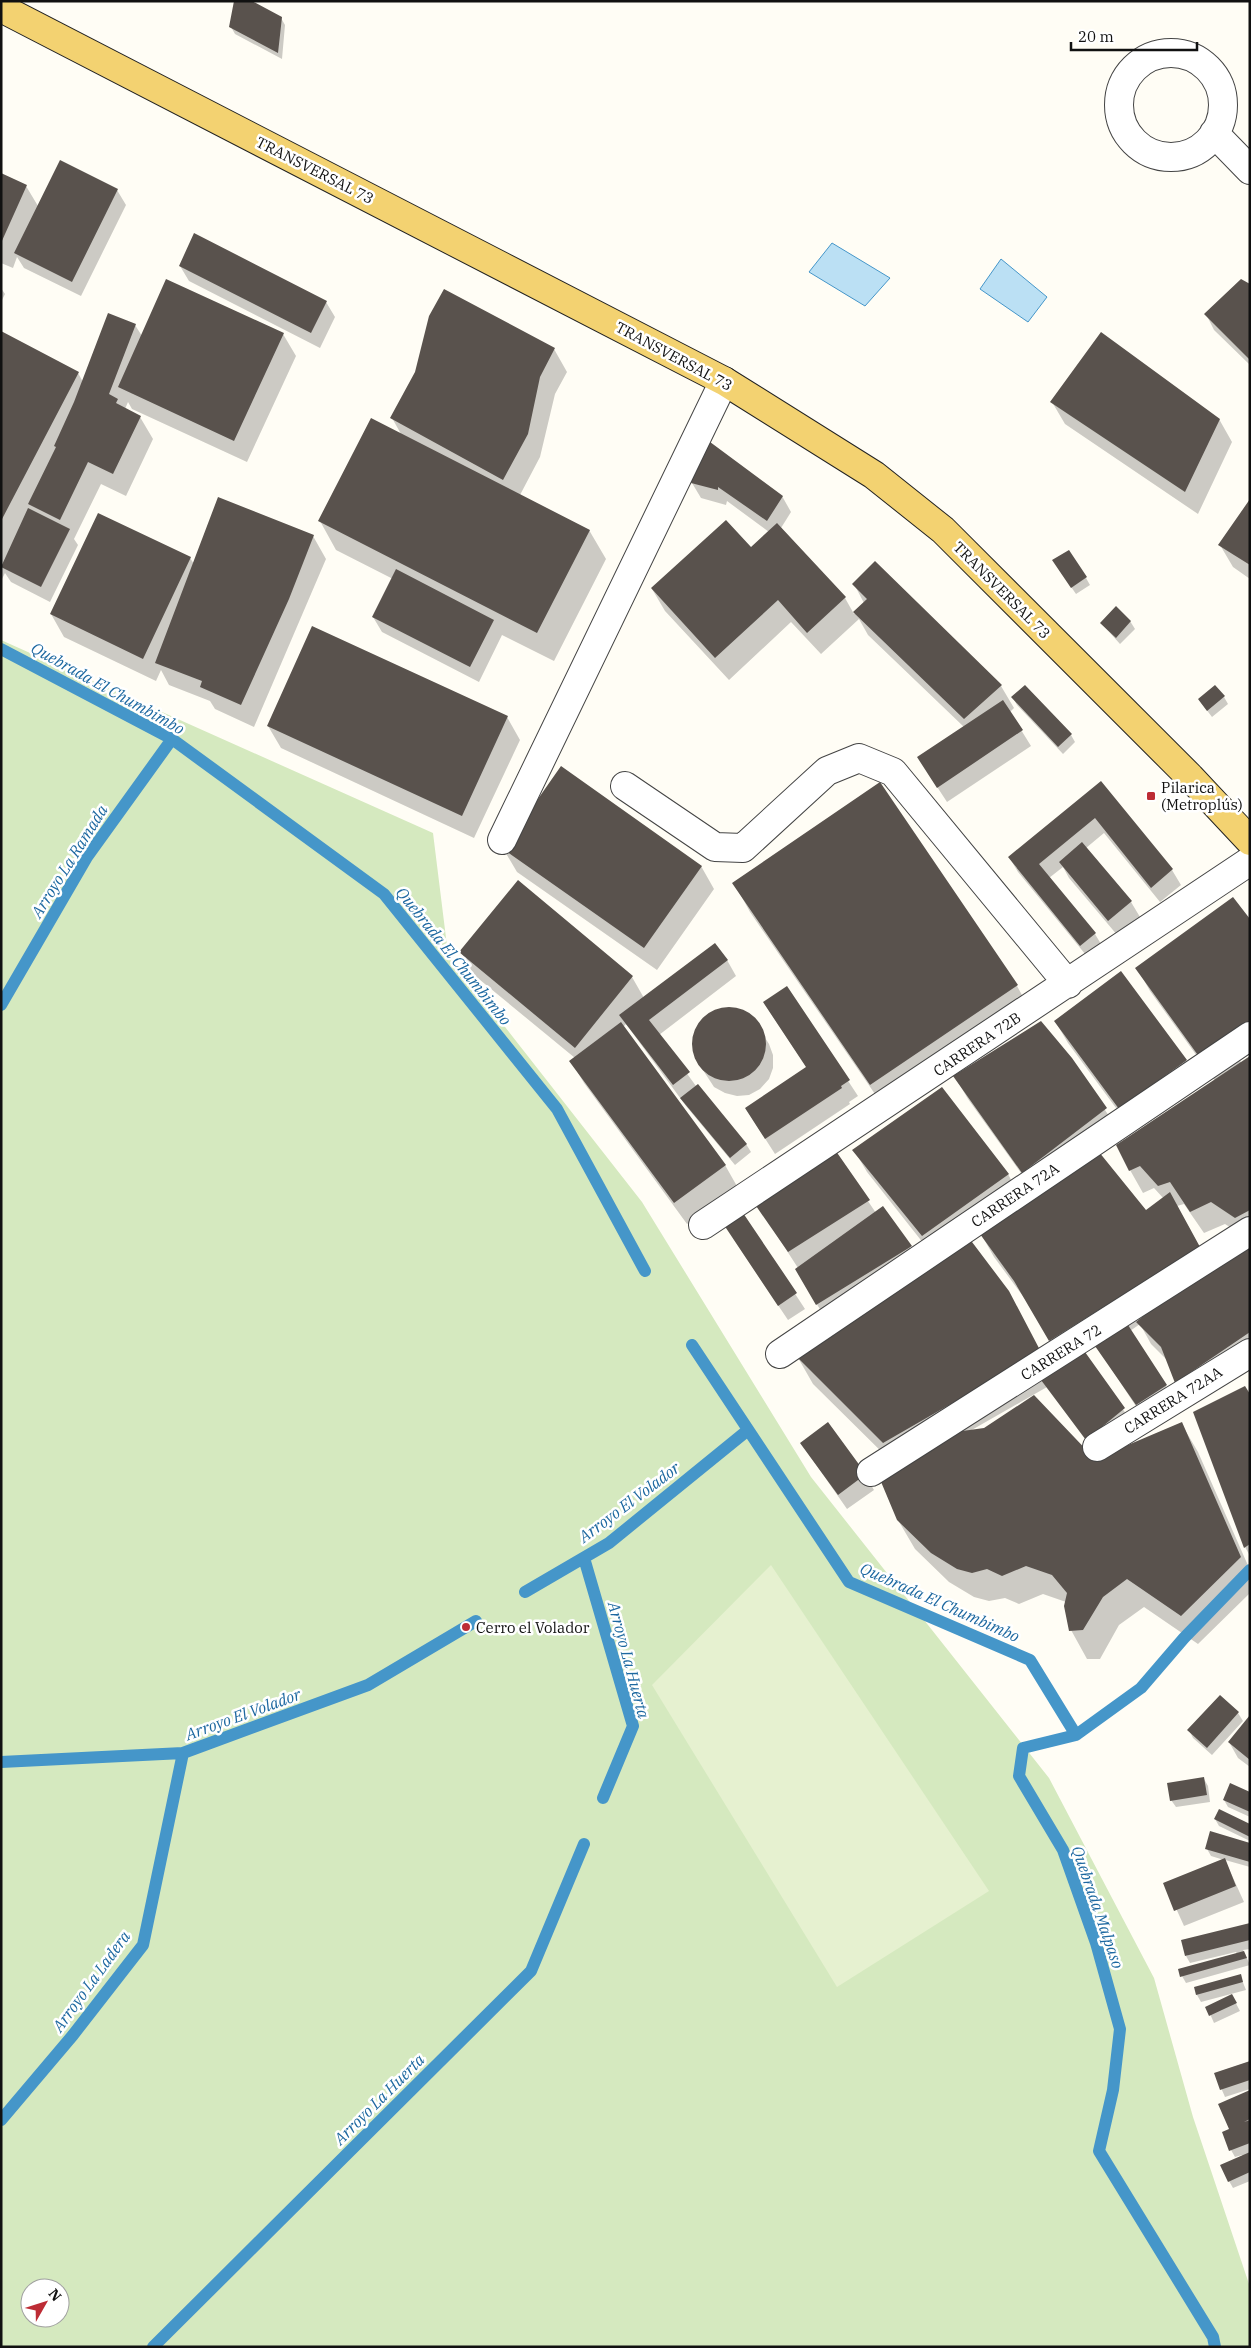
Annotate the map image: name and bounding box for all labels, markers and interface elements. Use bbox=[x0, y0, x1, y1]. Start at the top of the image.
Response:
scale bar bbox=[1071, 20, 1197, 52]
text: 20 m bbox=[1078, 27, 1114, 46]
street label: TRANSVERSAL 73 bbox=[253, 132, 377, 208]
street label: TRANSVERSAL 73 bbox=[612, 317, 736, 395]
street label: TRANSVERSAL 73 bbox=[949, 537, 1055, 643]
water label: Quebrada El Chumbimbo bbox=[28, 637, 188, 739]
place label: Pilarica (Metroplús) bbox=[1161, 778, 1243, 814]
marker: Pilarica (Metroplús) bbox=[1145, 790, 1157, 802]
water label: Arroyo La Ramada bbox=[26, 801, 112, 922]
water label: Quebrada El Chumbimbo bbox=[392, 883, 516, 1029]
street label: CARRERA 72B bbox=[930, 1008, 1024, 1080]
street label: CARRERA 72A bbox=[967, 1158, 1063, 1231]
street label: CARRERA 72 bbox=[1017, 1320, 1105, 1384]
street label: CARRERA 72AA bbox=[1120, 1362, 1226, 1438]
water label: Arroyo El Volador bbox=[574, 1457, 684, 1547]
water label: Quebrada El Chumbimbo bbox=[857, 1558, 1023, 1646]
water label: Arroyo La Huerta bbox=[604, 1598, 654, 1721]
place label: Cerro el Volador bbox=[476, 1618, 590, 1637]
marker: Cerro el Volador bbox=[460, 1621, 472, 1633]
water label: Arroyo El Volador bbox=[182, 1683, 304, 1745]
water label: Quebrada Malpaso bbox=[1068, 1843, 1128, 1971]
water label: Arroyo La Ladera bbox=[47, 1927, 134, 2036]
water label: Arroyo La Huerta bbox=[329, 2049, 429, 2149]
north arrow bbox=[20, 2278, 70, 2328]
text: N bbox=[45, 2285, 66, 2305]

